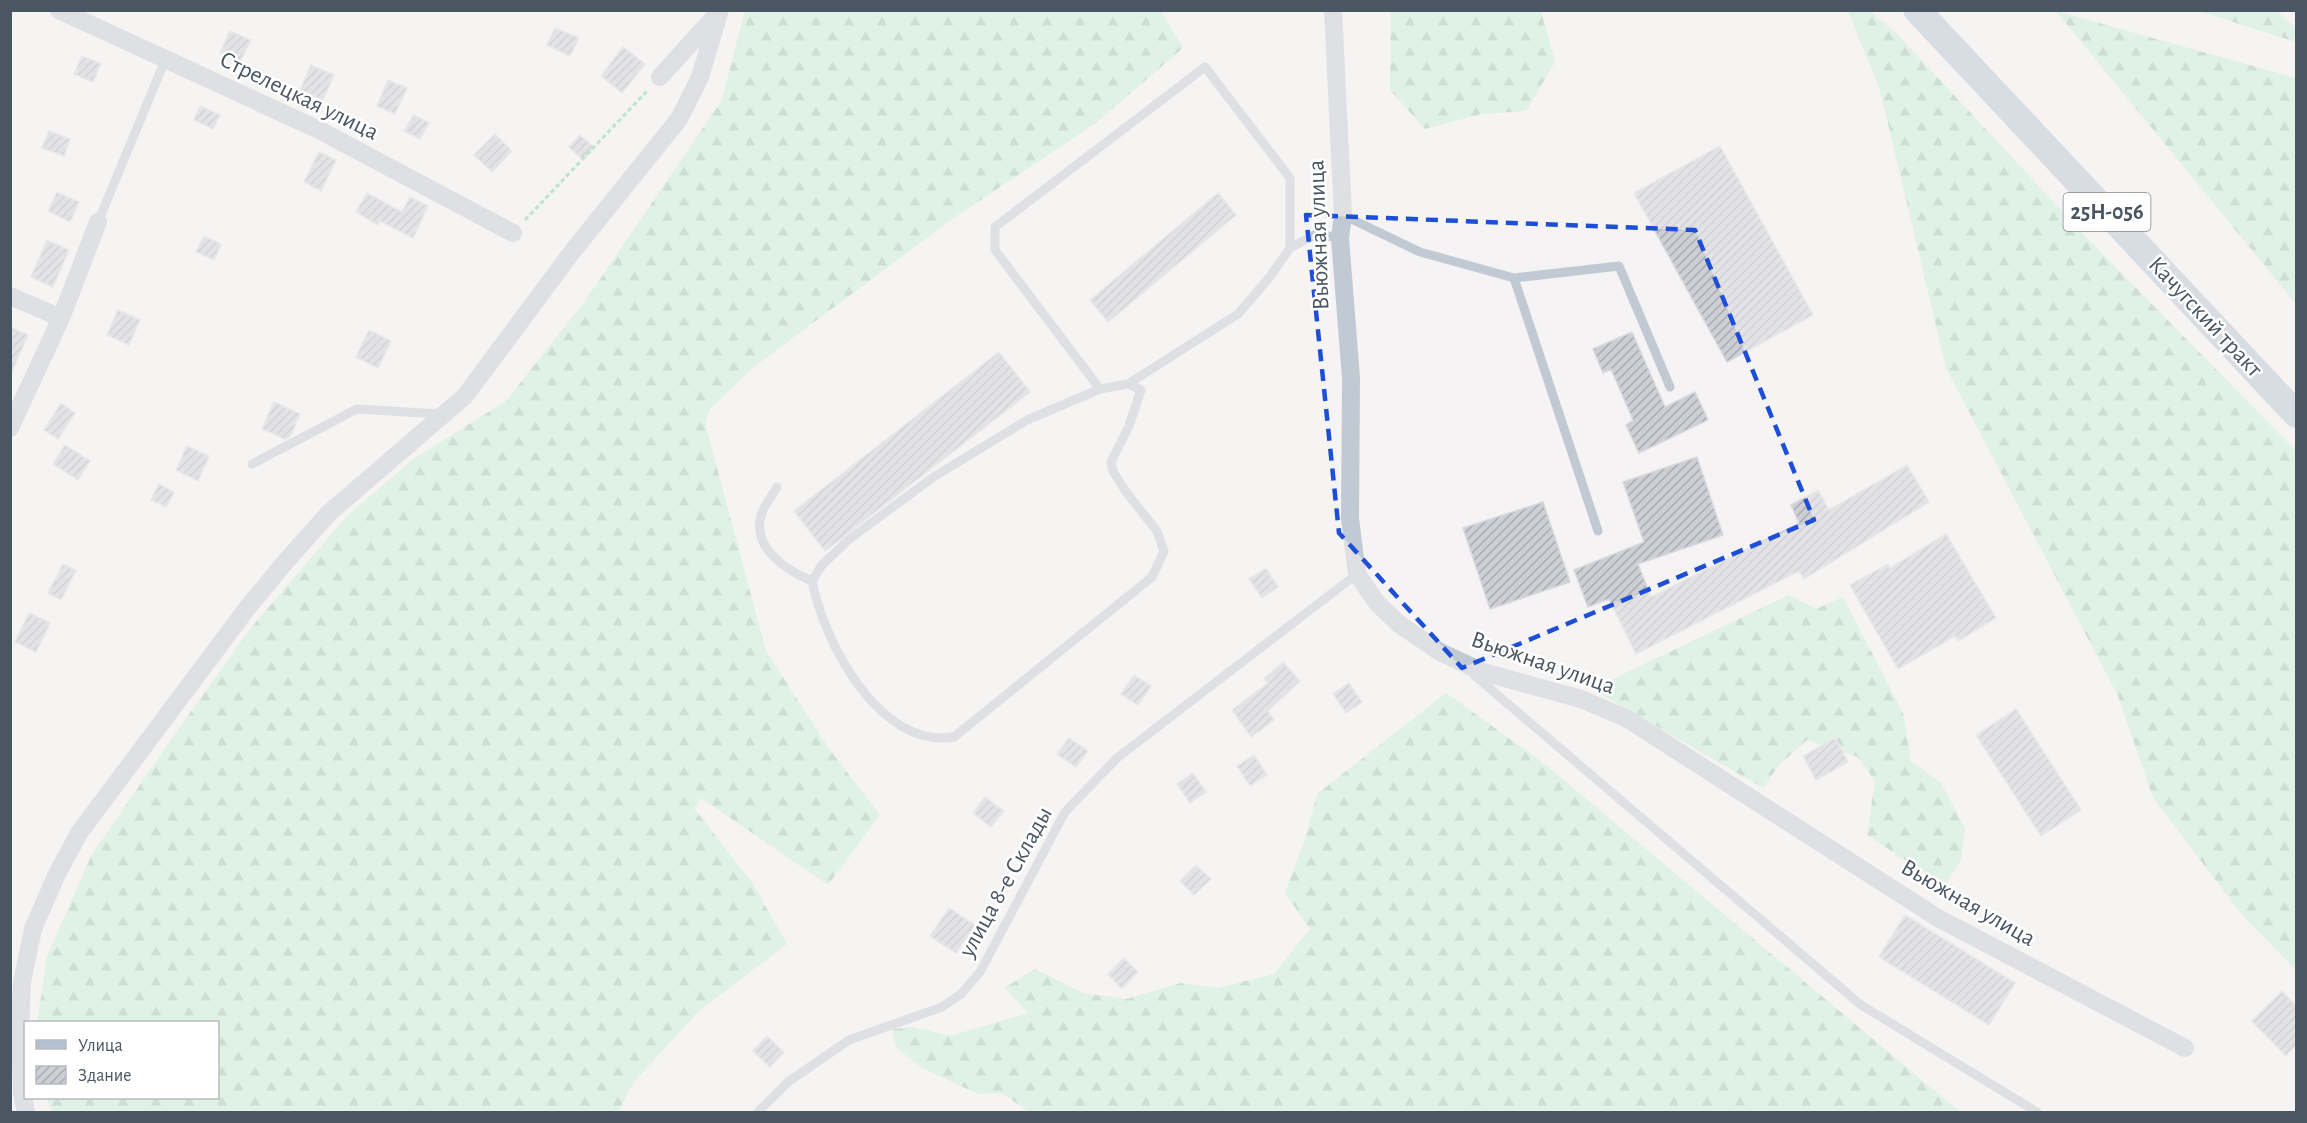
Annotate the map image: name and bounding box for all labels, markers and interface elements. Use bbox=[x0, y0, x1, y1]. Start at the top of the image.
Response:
street label: Стрелецкая улица bbox=[216, 47, 382, 145]
street label: Вьюжная улица bbox=[1304, 159, 1334, 311]
road number: 25Н-056 bbox=[2064, 193, 2150, 231]
street label: Качугский тракт bbox=[2144, 252, 2267, 382]
street label: Вьюжная улица bbox=[1468, 627, 1618, 699]
street label: улица 8-е Склады bbox=[954, 803, 1057, 962]
street label: Вьюжная улица bbox=[1897, 855, 2039, 951]
legend bbox=[24, 1021, 219, 1099]
text: Улица bbox=[78, 1037, 123, 1055]
text: Здание bbox=[78, 1067, 132, 1085]

